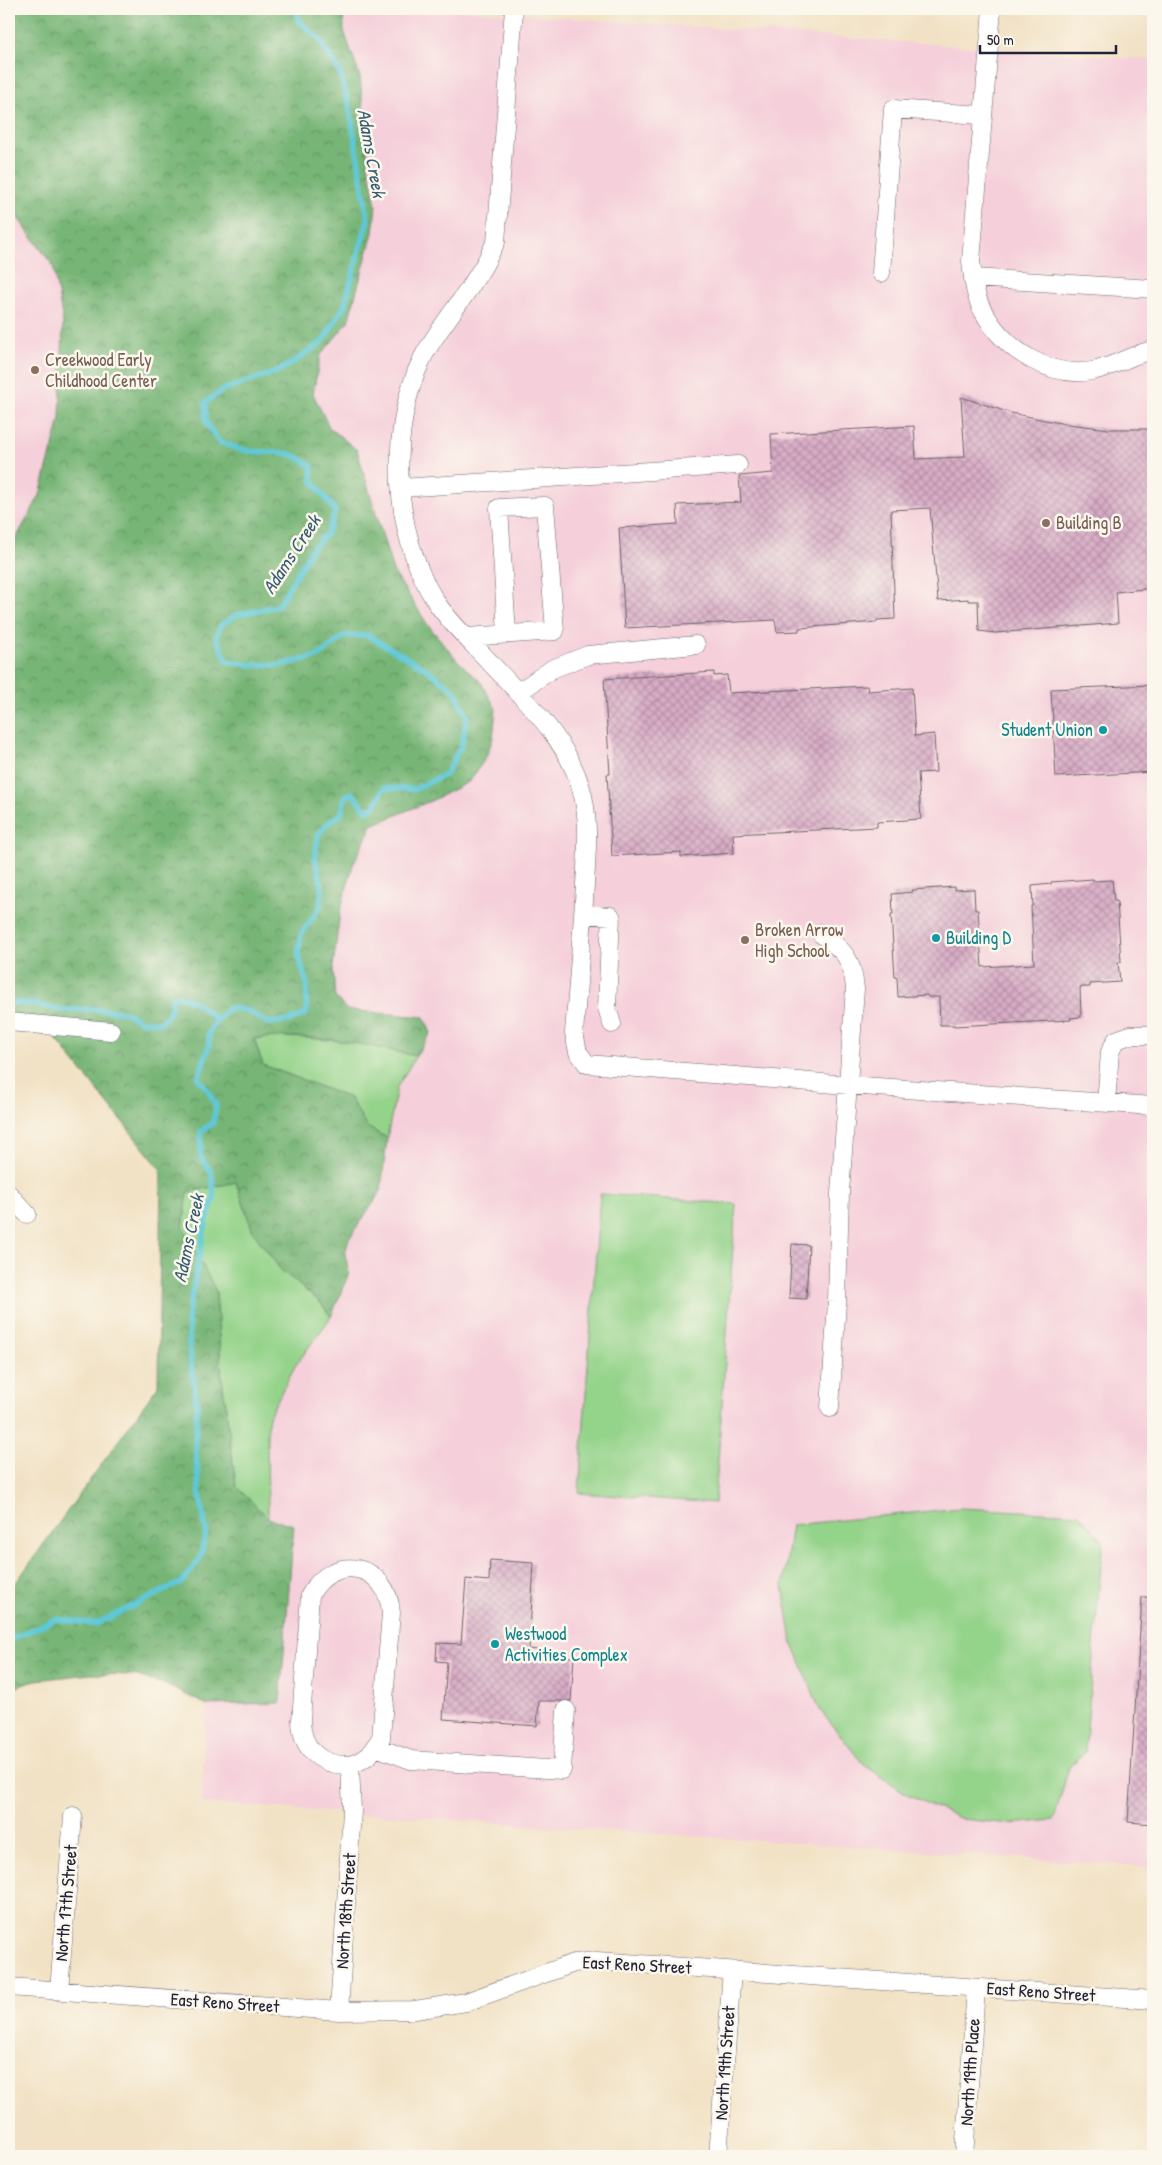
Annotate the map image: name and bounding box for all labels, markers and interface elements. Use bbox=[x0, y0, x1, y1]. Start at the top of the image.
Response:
scale bar bbox=[980, 22, 1116, 54]
text: 50 m bbox=[987, 29, 1014, 50]
water label: Adams Creek bbox=[351, 107, 393, 201]
place label: Creekwood Early Childhood Center bbox=[45, 347, 157, 393]
marker: Creekwood Early Childhood Center bbox=[29, 364, 41, 376]
water label: Adams Creek bbox=[256, 508, 327, 599]
place label: Building B bbox=[1056, 510, 1122, 535]
marker: Building B bbox=[1040, 517, 1052, 529]
place label: Student Union bbox=[1001, 717, 1093, 742]
marker: Student Union bbox=[1097, 724, 1109, 736]
place label: Broken Arrow High School bbox=[755, 917, 843, 963]
place label: Building D bbox=[946, 925, 1011, 950]
marker: Building D bbox=[930, 932, 942, 944]
marker: Broken Arrow High School bbox=[739, 934, 751, 946]
water label: Adams Creek bbox=[166, 1189, 210, 1284]
place label: Westwood Activities Complex bbox=[505, 1621, 628, 1667]
marker: Westwood Activities Complex bbox=[489, 1638, 501, 1650]
street label: North 17th Street bbox=[48, 1843, 83, 1962]
street label: North 18th Street bbox=[329, 1852, 362, 1970]
street label: East Reno Street bbox=[582, 1949, 693, 1980]
street label: East Reno Street bbox=[986, 1975, 1097, 2008]
street label: East Reno Street bbox=[170, 1986, 281, 2019]
street label: North 19th Street bbox=[708, 2004, 741, 2121]
street label: North 19th Place bbox=[953, 2018, 986, 2126]

